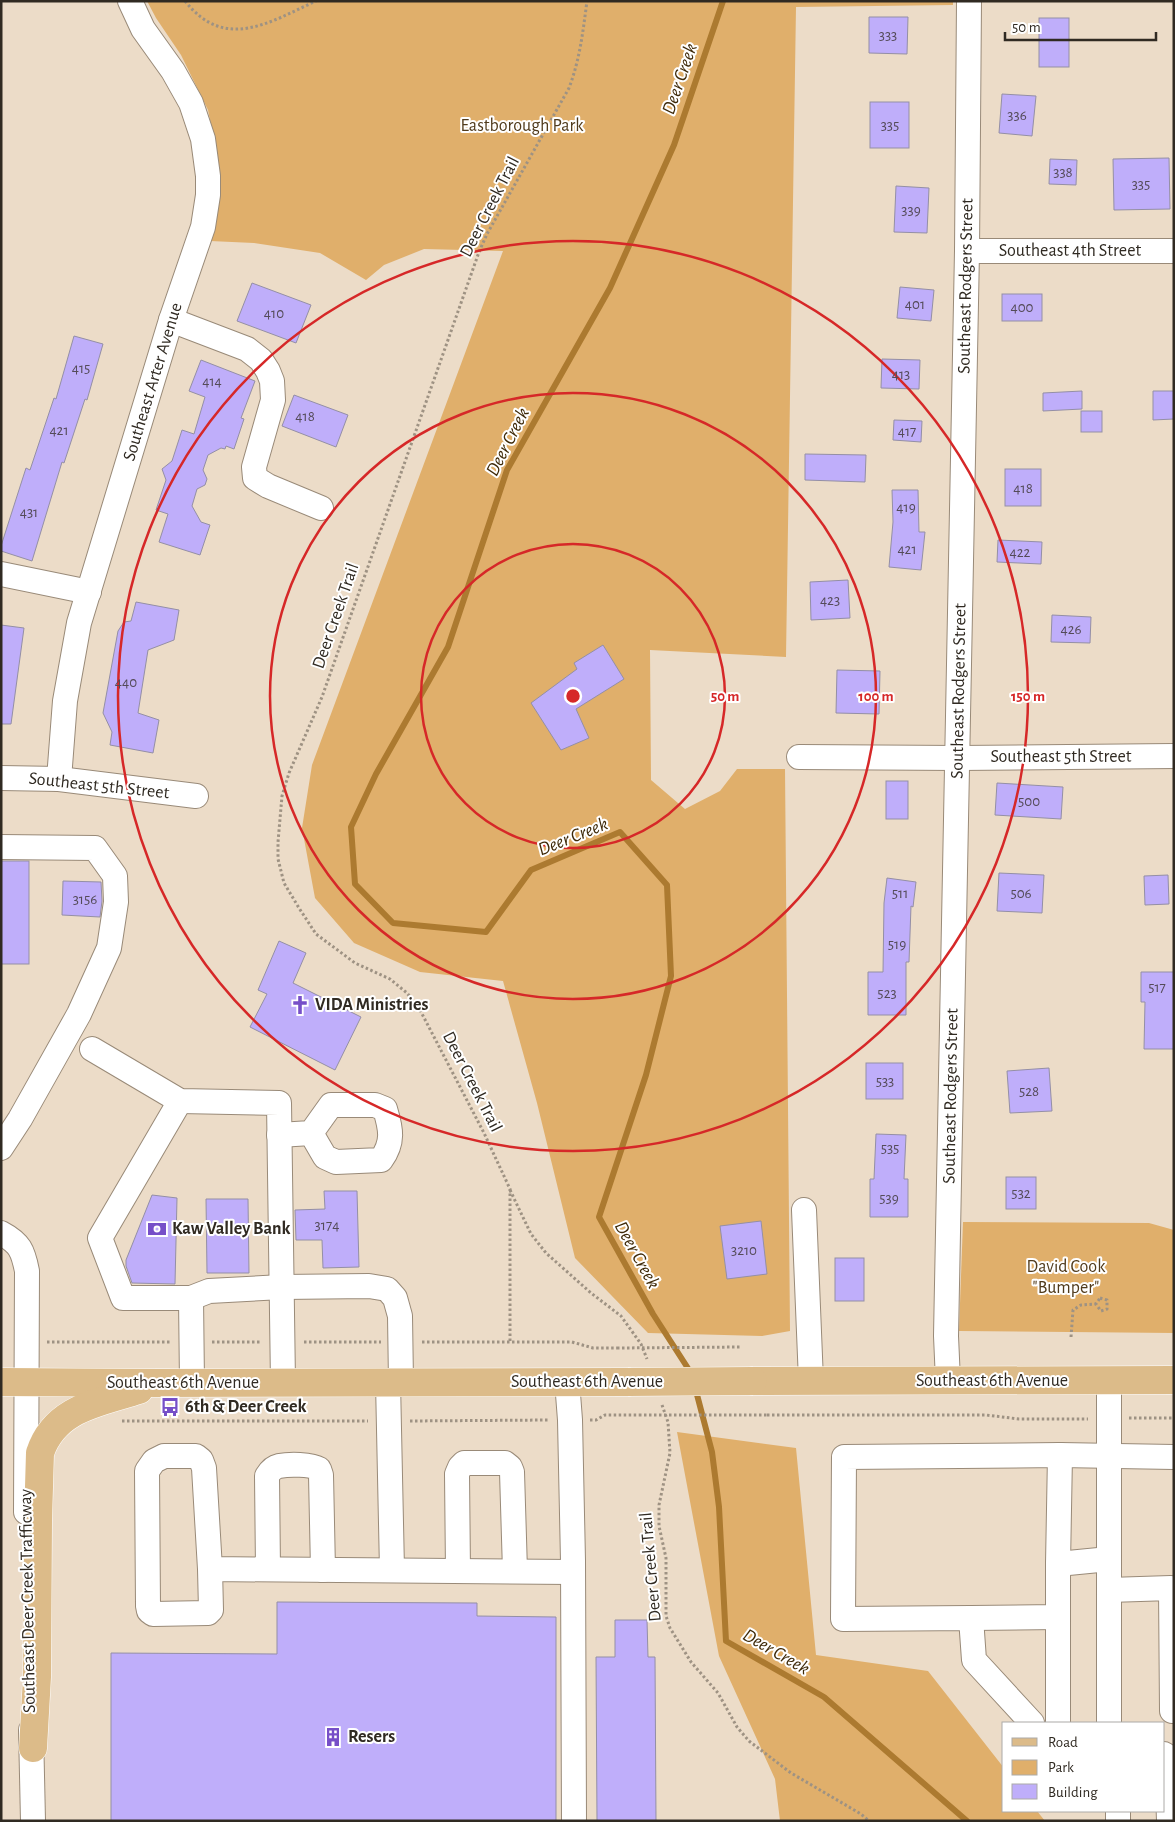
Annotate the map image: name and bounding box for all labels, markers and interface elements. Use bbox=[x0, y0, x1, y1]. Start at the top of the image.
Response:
scale bar bbox=[1005, 10, 1156, 42]
text: 50 m bbox=[1012, 20, 1041, 35]
house number: 333 bbox=[879, 28, 897, 43]
water label: Deer Creek bbox=[659, 41, 701, 117]
house number: 336 bbox=[1007, 108, 1027, 123]
park label: Eastborough Park bbox=[461, 117, 584, 135]
house number: 335 bbox=[881, 118, 899, 133]
street label: Deer Creek Trail bbox=[457, 154, 523, 260]
house number: 338 bbox=[1053, 165, 1073, 180]
house number: 335 bbox=[1132, 177, 1150, 192]
street label: Southeast Rodgers Street bbox=[955, 198, 977, 374]
house number: 339 bbox=[901, 203, 921, 218]
street label: Southeast 4th Street bbox=[999, 242, 1141, 260]
house number: 401 bbox=[905, 297, 925, 312]
house number: 400 bbox=[1010, 300, 1034, 315]
street label: Southeast Arter Avenue bbox=[120, 301, 186, 463]
house number: 410 bbox=[264, 306, 284, 321]
house number: 415 bbox=[72, 361, 90, 376]
house number: 413 bbox=[892, 367, 910, 382]
house number: 414 bbox=[202, 374, 222, 389]
water label: Deer Creek bbox=[483, 405, 533, 479]
house number: 418 bbox=[295, 409, 315, 424]
house number: 421 bbox=[49, 423, 69, 438]
house number: 417 bbox=[898, 424, 916, 439]
house number: 418 bbox=[1013, 481, 1033, 496]
house number: 419 bbox=[896, 500, 916, 515]
house number: 431 bbox=[20, 505, 38, 520]
house number: 421 bbox=[897, 542, 917, 557]
house number: 422 bbox=[1010, 545, 1031, 560]
street label: Deer Creek Trail bbox=[310, 561, 362, 671]
house number: 423 bbox=[820, 593, 840, 608]
street label: Southeast Rodgers Street bbox=[948, 603, 970, 779]
house number: 426 bbox=[1060, 622, 1082, 637]
house number: 440 bbox=[115, 675, 137, 690]
centre of rings bbox=[564, 687, 582, 705]
text: 50 m bbox=[711, 689, 739, 704]
text: 100 m bbox=[858, 689, 894, 704]
text: 150 m bbox=[1011, 689, 1045, 704]
street label: Southeast 5th Street bbox=[990, 748, 1132, 766]
street label: Southeast 5th Street bbox=[28, 770, 170, 802]
house number: 500 bbox=[1018, 794, 1040, 809]
water label: Deer Creek bbox=[535, 814, 611, 860]
house number: 511 bbox=[892, 886, 908, 901]
house number: 506 bbox=[1010, 886, 1032, 901]
house number: 3156 bbox=[73, 892, 97, 907]
house number: 519 bbox=[888, 937, 906, 952]
house number: 517 bbox=[1148, 980, 1166, 995]
house number: 523 bbox=[877, 986, 897, 1001]
church icon: VIDA Ministries bbox=[289, 994, 311, 1016]
place label: VIDA Ministries bbox=[315, 996, 429, 1014]
street label: Southeast Rodgers Street bbox=[940, 1008, 962, 1184]
street label: Deer Creek Trail bbox=[439, 1029, 505, 1135]
house number: 533 bbox=[876, 1074, 894, 1089]
house number: 528 bbox=[1019, 1084, 1039, 1099]
house number: 535 bbox=[881, 1141, 899, 1156]
house number: 532 bbox=[1011, 1186, 1031, 1201]
house number: 539 bbox=[879, 1191, 899, 1206]
bank icon: Kaw Valley Bank bbox=[146, 1218, 168, 1240]
house number: 3174 bbox=[315, 1218, 339, 1233]
water label: Deer Creek bbox=[611, 1218, 663, 1292]
place label: Kaw Valley Bank bbox=[172, 1220, 291, 1238]
house number: 3210 bbox=[731, 1243, 757, 1258]
park label: David Cook "Bumper" bbox=[1027, 1258, 1106, 1297]
street label: Southeast 6th Avenue bbox=[916, 1372, 1068, 1390]
street label: Southeast 6th Avenue bbox=[511, 1373, 663, 1391]
street label: Southeast 6th Avenue bbox=[107, 1374, 259, 1392]
bus stop icon: 6th & Deer Creek bbox=[159, 1396, 181, 1418]
place label: 6th & Deer Creek bbox=[185, 1398, 306, 1416]
street label: Southeast Deer Creek Trafficway bbox=[17, 1488, 39, 1713]
street label: Deer Creek Trail bbox=[637, 1511, 665, 1623]
water label: Deer Creek bbox=[739, 1625, 813, 1679]
legend bbox=[1002, 1722, 1165, 1812]
building icon: Resers bbox=[322, 1726, 344, 1748]
place label: Resers bbox=[348, 1728, 395, 1746]
text: Road bbox=[1048, 1735, 1078, 1750]
text: Park bbox=[1048, 1760, 1074, 1775]
text: Building bbox=[1048, 1785, 1098, 1800]

